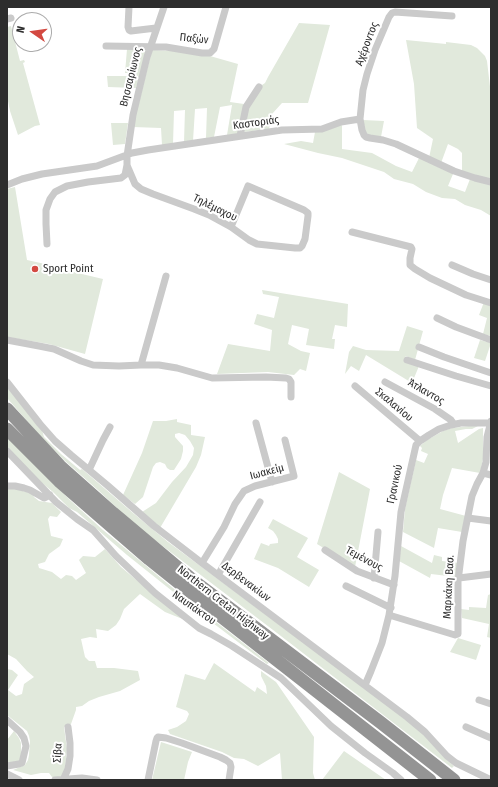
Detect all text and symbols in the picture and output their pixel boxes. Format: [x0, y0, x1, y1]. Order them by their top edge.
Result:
north arrow [12, 12, 52, 52]
street label: Αχέροντος [353, 20, 381, 68]
text: N [14, 25, 28, 34]
street label: Παξών [179, 31, 209, 47]
street label: Βησσαρίωνος [117, 46, 145, 108]
street label: Καστοριάς [232, 113, 280, 133]
street label: Τηλέμαχου [191, 192, 239, 224]
place label: Sport Point [43, 262, 93, 276]
marker: Sport Point [30, 264, 40, 274]
street label: Άτλαντος [405, 376, 447, 408]
street label: Σκαλανίου [372, 385, 416, 425]
street label: Ιωακείμ [248, 461, 286, 483]
street label: Γρανικού [384, 463, 406, 505]
street label: Τεμένους [343, 544, 385, 574]
street label: Μαρκάκη Βασ. [441, 555, 457, 619]
street label: Δερβενακίων [219, 559, 273, 605]
street label: Northern Cretan Highway [175, 563, 271, 643]
street label: Ναυπάκτου [169, 588, 219, 628]
street label: Σίβα [51, 743, 65, 763]

